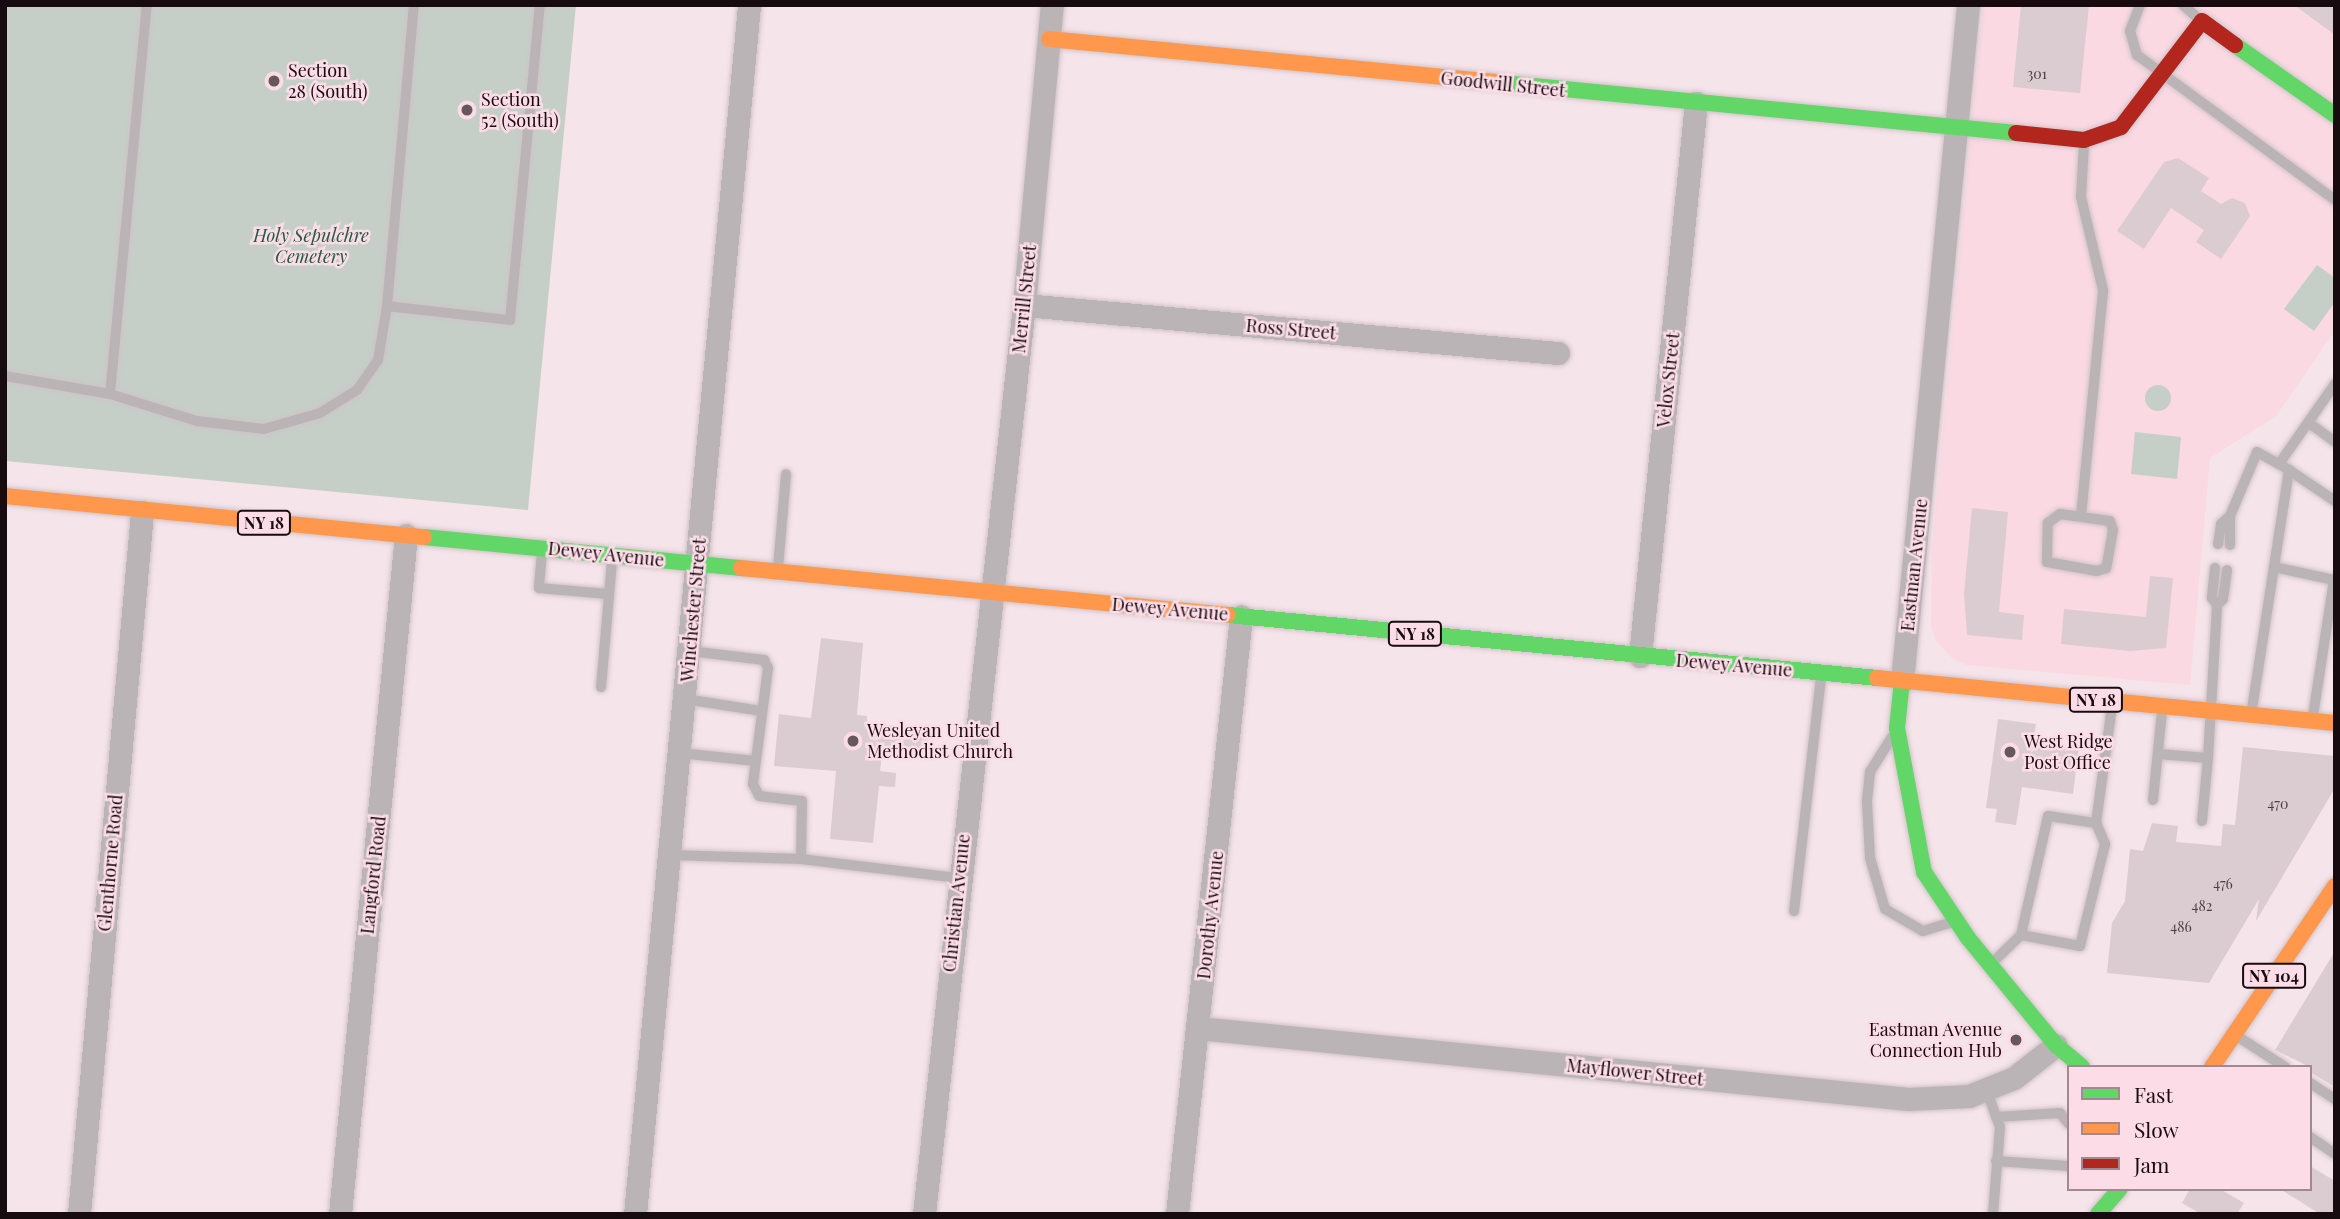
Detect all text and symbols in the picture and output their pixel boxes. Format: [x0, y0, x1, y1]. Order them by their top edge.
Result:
place label: Section 28 (South) [288, 60, 368, 102]
house number: 301 [2027, 66, 2047, 82]
street label: Goodwill Street [1440, 67, 1566, 101]
marker: Section 28 (South) [266, 73, 282, 89]
place label: Section 52 (South) [481, 89, 559, 132]
marker: Section 52 (South) [459, 102, 475, 118]
park label: Holy Sepulchre Cemetery [253, 225, 369, 268]
street label: Merrill Street [1008, 244, 1040, 354]
street label: Ross Street [1245, 314, 1337, 344]
street label: Velox Street [1652, 331, 1684, 429]
street label: Eastman Avenue [1896, 497, 1932, 633]
road number: NY 18 [236, 510, 292, 536]
street label: Dewey Avenue [546, 537, 666, 571]
street label: Winchester Street [676, 537, 710, 683]
street label: Dewey Avenue [1110, 593, 1230, 625]
road number: NY 18 [1387, 622, 1443, 646]
street label: Dewey Avenue [1674, 649, 1794, 681]
road number: NY 18 [2068, 688, 2124, 712]
place label: Wesleyan United Methodist Church [867, 720, 1013, 762]
place label: West Ridge Post Office [2024, 731, 2113, 774]
marker: Wesleyan United Methodist Church [845, 733, 861, 749]
marker: West Ridge Post Office [2002, 744, 2018, 760]
street label: Glenthorne Road [93, 794, 127, 932]
house number: 470 [2268, 796, 2288, 812]
street label: Langford Road [356, 815, 390, 935]
street label: Christian Avenue [938, 832, 974, 974]
street label: Dorothy Avenue [1192, 849, 1228, 981]
house number: 476 [2213, 876, 2233, 892]
house number: 482 [2192, 898, 2212, 914]
house number: 486 [2170, 919, 2192, 935]
road number: NY 104 [2241, 964, 2307, 988]
place label: Eastman Avenue Connection Hub [1868, 1019, 2002, 1062]
marker: Eastman Avenue Connection Hub [2008, 1032, 2024, 1048]
street label: Mayflower Street [1565, 1054, 1705, 1090]
legend [2067, 1065, 2312, 1191]
text: Fast [2134, 1080, 2173, 1108]
text: Slow [2134, 1115, 2179, 1143]
text: Jam [2134, 1150, 2170, 1178]

